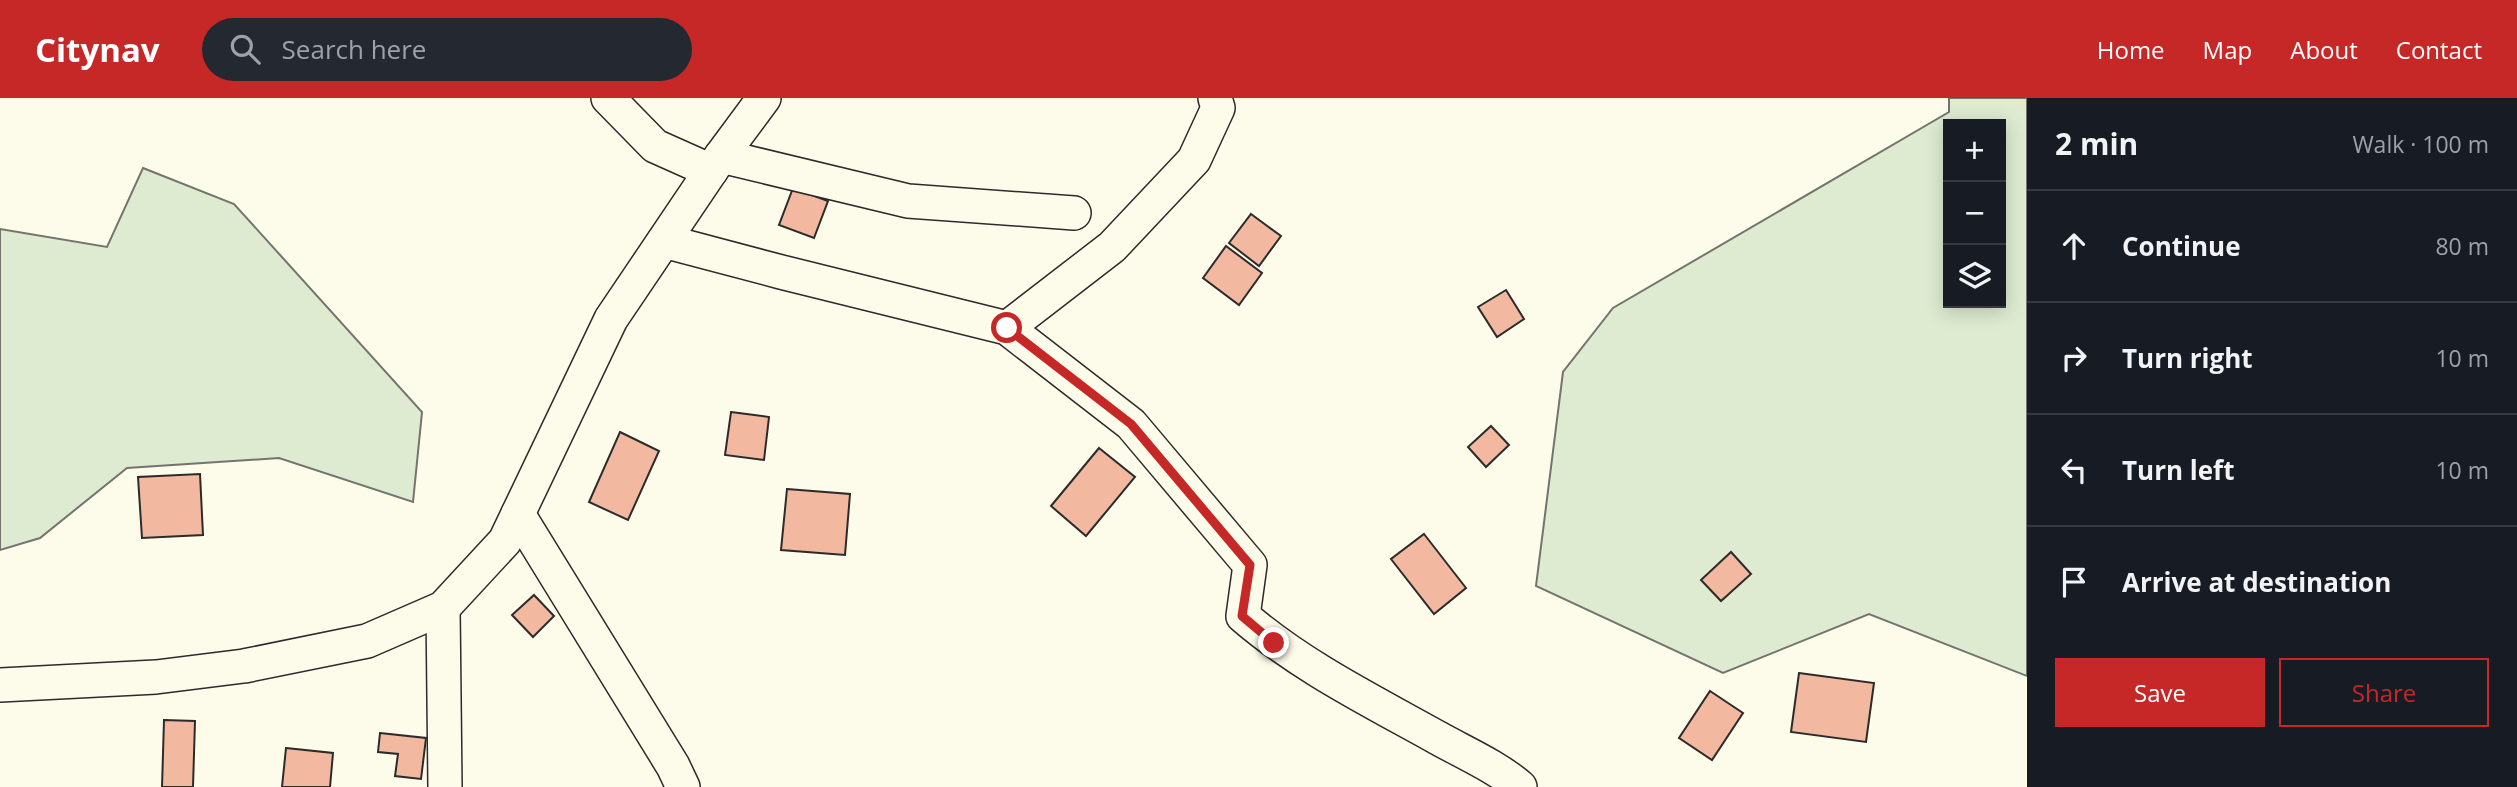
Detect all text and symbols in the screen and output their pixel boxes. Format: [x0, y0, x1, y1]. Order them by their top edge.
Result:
search box [202, 18, 692, 81]
text: Citynav [35, 27, 160, 72]
icon: search [226, 30, 264, 68]
text: Search here [282, 31, 426, 67]
text: Home [2097, 33, 2165, 66]
text: Map [2203, 33, 2252, 66]
text: About [2290, 33, 2358, 66]
text: Contact [2396, 33, 2482, 66]
map controls [1943, 119, 2006, 308]
button: + [1943, 119, 2006, 182]
text: 2 min [2055, 123, 2138, 164]
text: Walk · 100 m [2352, 128, 2489, 160]
button: − [1943, 182, 2006, 245]
icon: ahead [2055, 227, 2093, 265]
text: Continue [2122, 228, 2241, 264]
text: 80 m [2435, 230, 2489, 262]
button: layers [1943, 245, 2006, 308]
route start [991, 312, 1022, 343]
icon: right [2055, 339, 2093, 377]
text: Turn right [2122, 340, 2253, 376]
text: 10 m [2435, 342, 2489, 374]
icon: left [2055, 451, 2093, 489]
text: Turn left [2122, 452, 2234, 488]
text: 10 m [2435, 454, 2489, 486]
icon: arrive [2055, 563, 2093, 601]
text: Arrive at destination [2122, 564, 2391, 600]
route end [1258, 627, 1289, 658]
button: Save [2055, 658, 2265, 727]
button: Share [2279, 658, 2489, 727]

